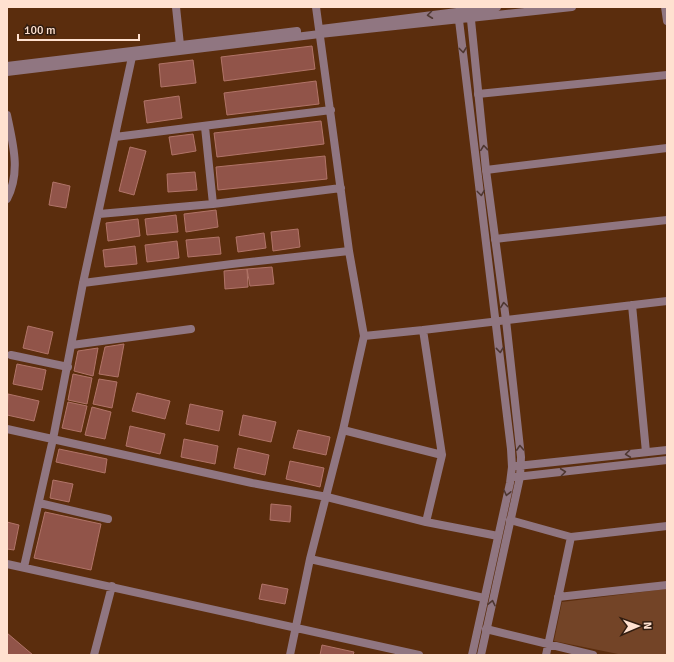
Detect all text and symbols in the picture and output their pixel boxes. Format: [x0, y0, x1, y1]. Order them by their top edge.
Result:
one-way arrow [427, 10, 433, 19]
scale bar [18, 16, 139, 42]
text: 100 m [24, 23, 56, 38]
one-way arrow [458, 47, 467, 53]
one-way arrow [480, 145, 489, 151]
one-way arrow [476, 190, 485, 196]
one-way arrow [500, 302, 509, 308]
one-way arrow [495, 347, 504, 353]
one-way arrow [516, 445, 525, 451]
one-way arrow [625, 449, 631, 458]
one-way arrow [560, 468, 566, 477]
one-way arrow [504, 490, 512, 496]
one-way arrow [488, 600, 496, 606]
north arrow [618, 606, 658, 646]
text: N [641, 622, 654, 630]

